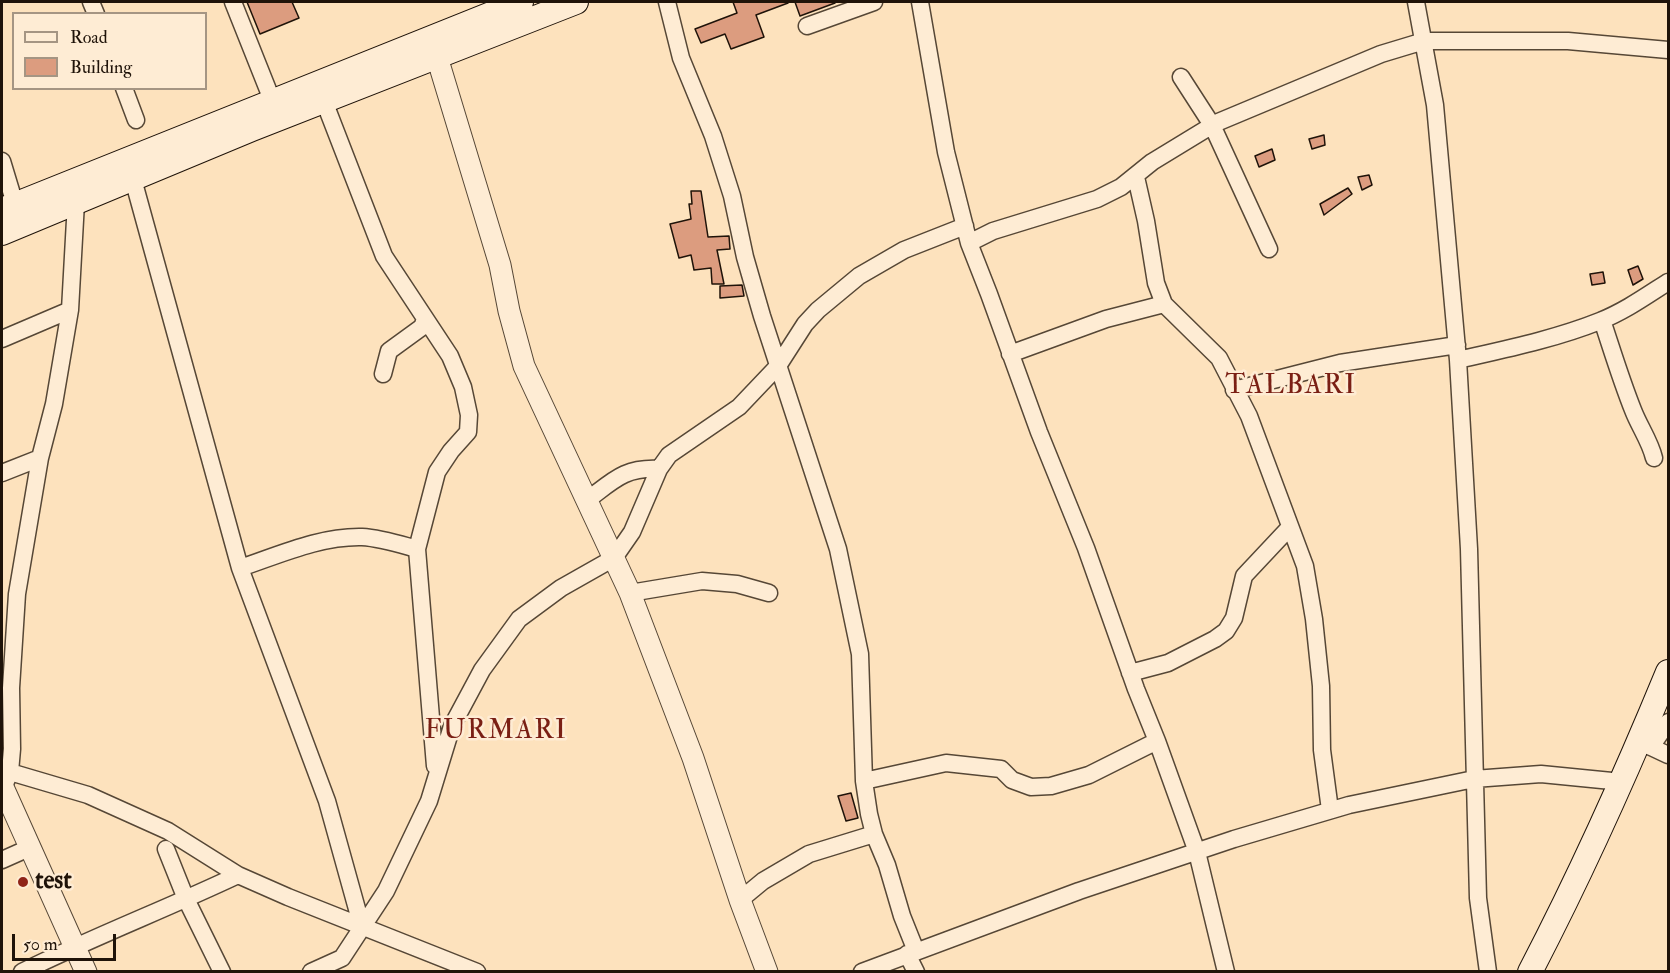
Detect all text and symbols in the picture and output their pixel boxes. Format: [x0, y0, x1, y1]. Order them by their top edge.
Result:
legend [12, 12, 207, 90]
text: Road [70, 26, 108, 49]
text: Building [70, 56, 132, 79]
district label: TALBARI [1225, 371, 1357, 403]
district label: FURMARI [425, 716, 567, 748]
place label: test [35, 866, 72, 898]
marker: test [16, 875, 30, 889]
scale bar [15, 922, 118, 960]
text: 50 m [23, 933, 58, 956]

